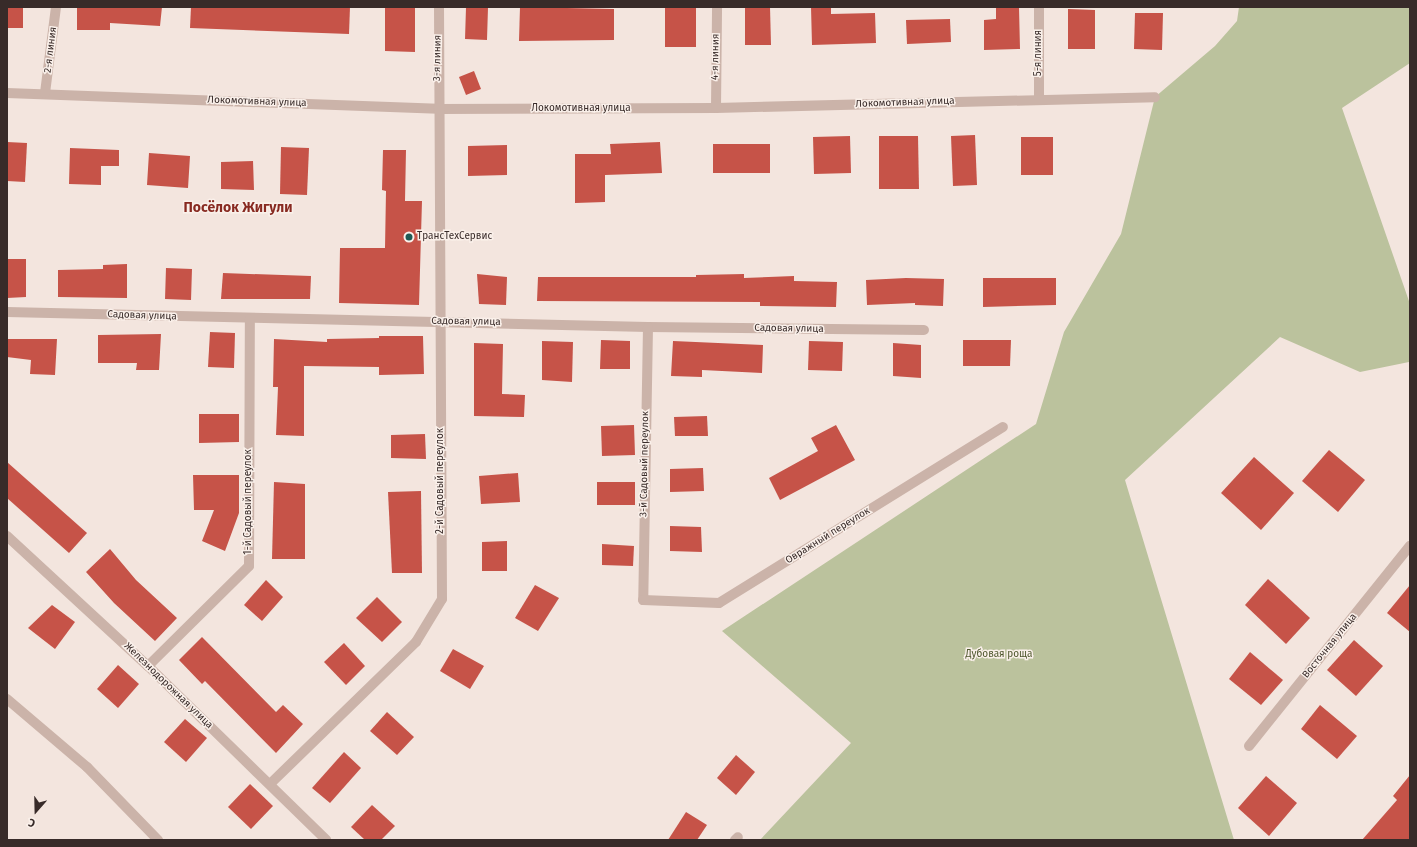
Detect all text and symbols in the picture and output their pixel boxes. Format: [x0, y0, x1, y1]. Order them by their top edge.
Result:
street label: 2-я линия [42, 26, 60, 74]
street label: 5-я линия [1033, 30, 1045, 76]
street label: 4-я линия [710, 34, 722, 80]
street label: 3-я линия [432, 35, 444, 81]
street label: Локомотивная улица [207, 94, 307, 110]
street label: Локомотивная улица [855, 95, 955, 111]
street label: Локомотивная улица [531, 103, 631, 115]
district label: Посёлок Жигули [184, 200, 292, 216]
place label: ТрансТехСервис [417, 231, 492, 243]
marker: ТрансТехСервис [404, 232, 414, 242]
street label: Садовая улица [107, 309, 177, 323]
street label: Садовая улица [431, 315, 501, 329]
street label: Садовая улица [754, 322, 824, 336]
street label: 3-й Садовый переулок [638, 411, 652, 517]
street label: 2-й Садовый переулок [435, 428, 447, 534]
street label: 1-й Садовый переулок [243, 449, 255, 555]
street label: Овражный переулок [784, 505, 872, 567]
street label: Восточная улица [1300, 611, 1360, 681]
street label: Железнодорожная улица [121, 640, 215, 732]
park label: Дубовая роща [966, 649, 1032, 661]
north arrow [16, 791, 56, 831]
text: С [27, 816, 37, 830]

